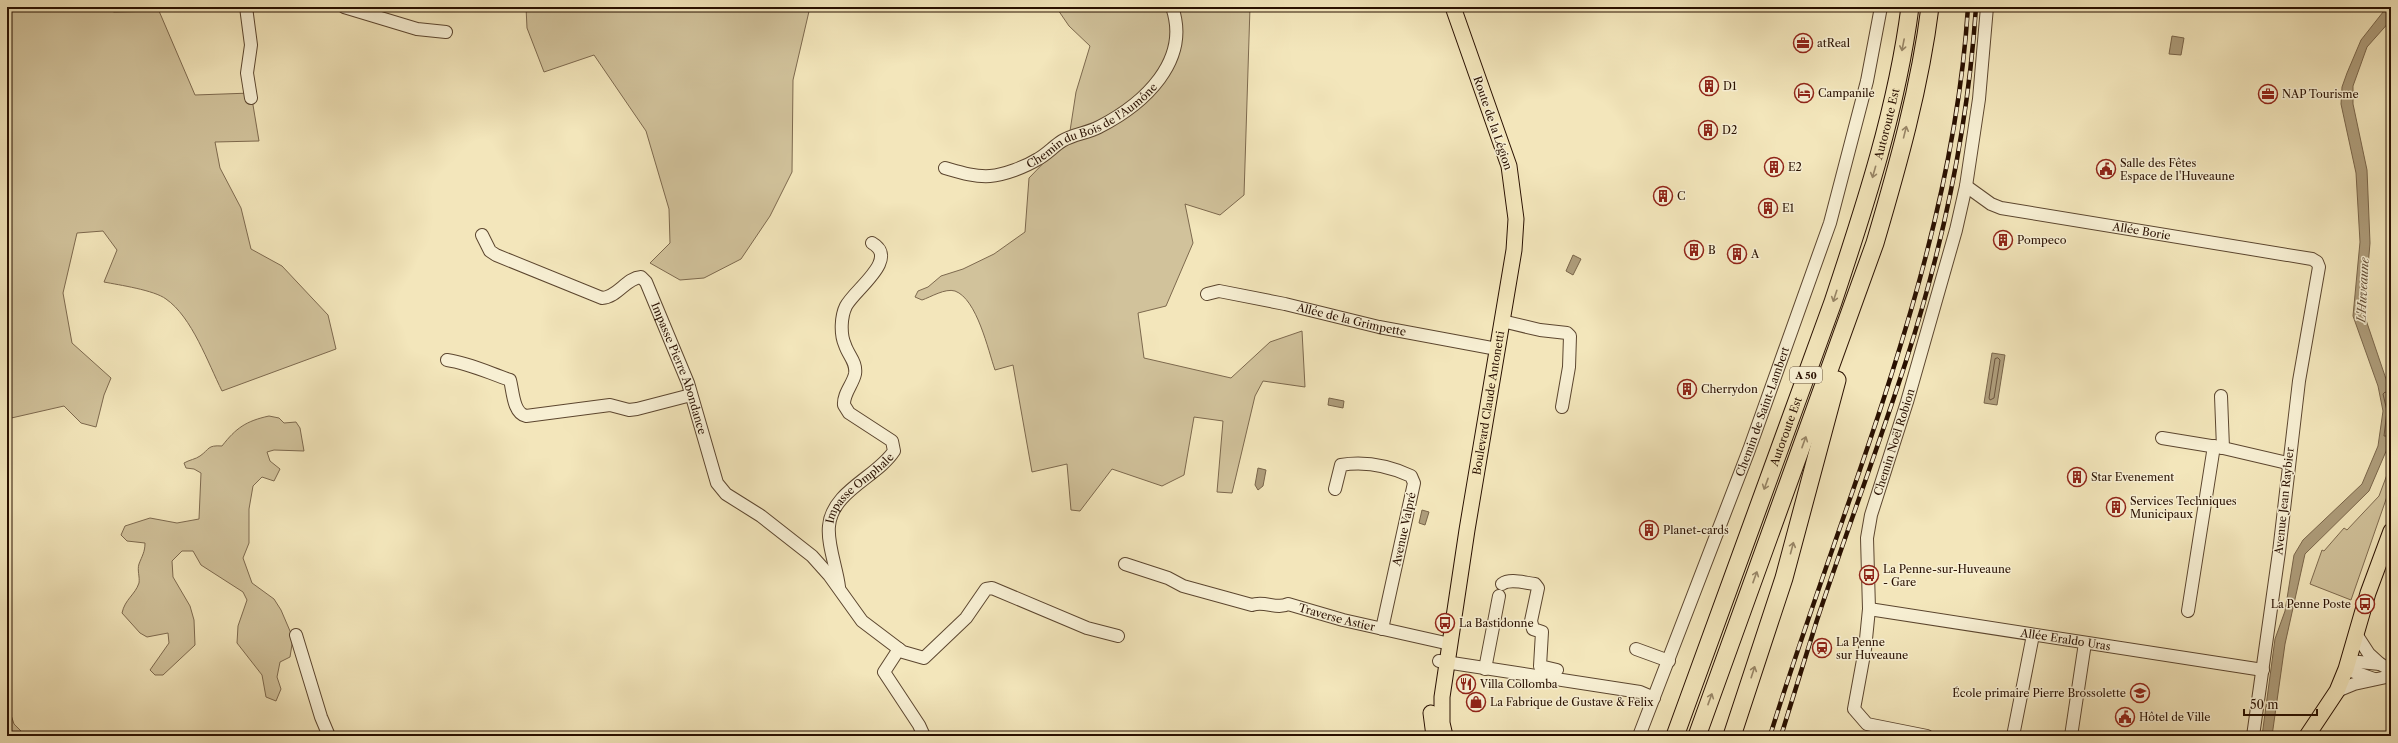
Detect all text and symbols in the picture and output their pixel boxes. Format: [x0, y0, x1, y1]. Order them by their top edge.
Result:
office icon: atReal [1792, 32, 1814, 54]
place label: atReal [1817, 36, 1851, 50]
one-way arrow [1899, 39, 1907, 52]
street label: Route de la Légion [1470, 74, 1516, 172]
building icon: D1 [1698, 75, 1720, 97]
place label: D1 [1723, 79, 1737, 93]
street label: Chemin du Bois de l'Aumône [1024, 80, 1160, 171]
hotel icon: Campanile [1793, 82, 1815, 104]
office icon: NAP Tourisme [2257, 83, 2279, 105]
place label: Campanile [1818, 86, 1875, 100]
street label: Autoroute Est [1871, 87, 1902, 162]
place label: NAP Tourisme [2282, 87, 2359, 101]
building icon: D2 [1697, 119, 1719, 141]
place label: D2 [1722, 123, 1737, 137]
one-way arrow [1902, 126, 1910, 139]
building icon: E2 [1763, 156, 1785, 178]
place label: Salle des Fêtes Espace de l'Huveaune [2120, 156, 2235, 183]
public building icon: Salle des Fêtes Espace de l'Huveaune [2095, 158, 2117, 180]
place label: E2 [1788, 160, 1802, 174]
one-way arrow [1870, 165, 1878, 178]
building icon: C [1652, 185, 1674, 207]
place label: C [1677, 189, 1685, 203]
building icon: E1 [1757, 197, 1779, 219]
place label: E1 [1782, 201, 1795, 215]
street label: Allée Borie [2111, 219, 2172, 243]
building icon: Pompeco [1992, 229, 2014, 251]
place label: Pompeco [2017, 233, 2067, 247]
building icon: B [1683, 239, 1705, 261]
place label: B [1708, 243, 1716, 257]
building icon: A [1726, 243, 1748, 265]
place label: A [1750, 247, 1760, 261]
water label: L'Huveaune [2353, 256, 2372, 324]
one-way arrow [1831, 289, 1838, 302]
street label: Impasse Pierre Abondance [648, 300, 710, 436]
street label: Allée de la Grimpette [1294, 300, 1407, 339]
street label: Boulevard Claude Antonetti [1469, 329, 1507, 476]
street label: Chemin de Saint-Lambert [1732, 345, 1792, 479]
road number: A 50 [1790, 367, 1822, 383]
building icon: Cherrydon [1676, 378, 1698, 400]
place label: Cherrydon [1701, 382, 1758, 396]
street label: Chemin Noël Robion [1871, 387, 1917, 497]
street label: Autoroute Est [1766, 395, 1805, 469]
one-way arrow [1800, 436, 1808, 448]
street label: Avenue Jean Raybier [2271, 446, 2297, 556]
street label: Impasse Omphale [822, 450, 897, 524]
building icon: Star Evenement [2066, 466, 2088, 488]
place label: Star Evenement [2091, 470, 2174, 484]
one-way arrow [1762, 477, 1770, 489]
street label: Avenue Valpré [1389, 491, 1419, 568]
place label: Services Techniques Municipaux [2130, 494, 2237, 521]
building icon: Services Techniques Municipaux [2105, 496, 2127, 518]
building icon: Planet-cards [1638, 519, 1660, 541]
place label: Planet-cards [1663, 523, 1729, 537]
one-way arrow [1788, 542, 1796, 555]
place label: La Penne-sur-Huveaune - Gare [1883, 562, 2011, 589]
bus stop icon: La Penne-sur-Huveaune - Gare [1858, 564, 1880, 586]
one-way arrow [1751, 572, 1759, 584]
bus stop icon: La Penne Poste [2354, 593, 2376, 615]
place label: La Penne Poste [2271, 597, 2351, 611]
street label: Traverse Astier [1297, 600, 1377, 634]
bus stop icon: La Bastidonne [1434, 612, 1456, 634]
place label: La Bastidonne [1459, 616, 1534, 630]
street label: Allée Eraldo Uras [2019, 625, 2112, 653]
place label: La Penne sur Huveaune [1836, 635, 1908, 662]
station icon: La Penne sur Huveaune [1811, 637, 1833, 659]
one-way arrow [1750, 666, 1757, 679]
restaurant icon: Villa Collomba [1455, 673, 1477, 695]
place label: Villa Collomba [1479, 677, 1558, 691]
school or university icon: École primaire Pierre Brossolette [2129, 682, 2151, 704]
place label: École primaire Pierre Brossolette [1952, 686, 2126, 700]
shop icon: La Fabrique de Gustave & Felix [1465, 691, 1487, 713]
scale bar [2244, 691, 2317, 717]
one-way arrow [1707, 694, 1715, 706]
place label: La Fabrique de Gustave & Felix [1490, 695, 1654, 709]
text: 50 m [2250, 697, 2279, 712]
public building icon: Hôtel de Ville [2114, 706, 2136, 728]
place label: Hôtel de Ville [2139, 710, 2211, 724]

